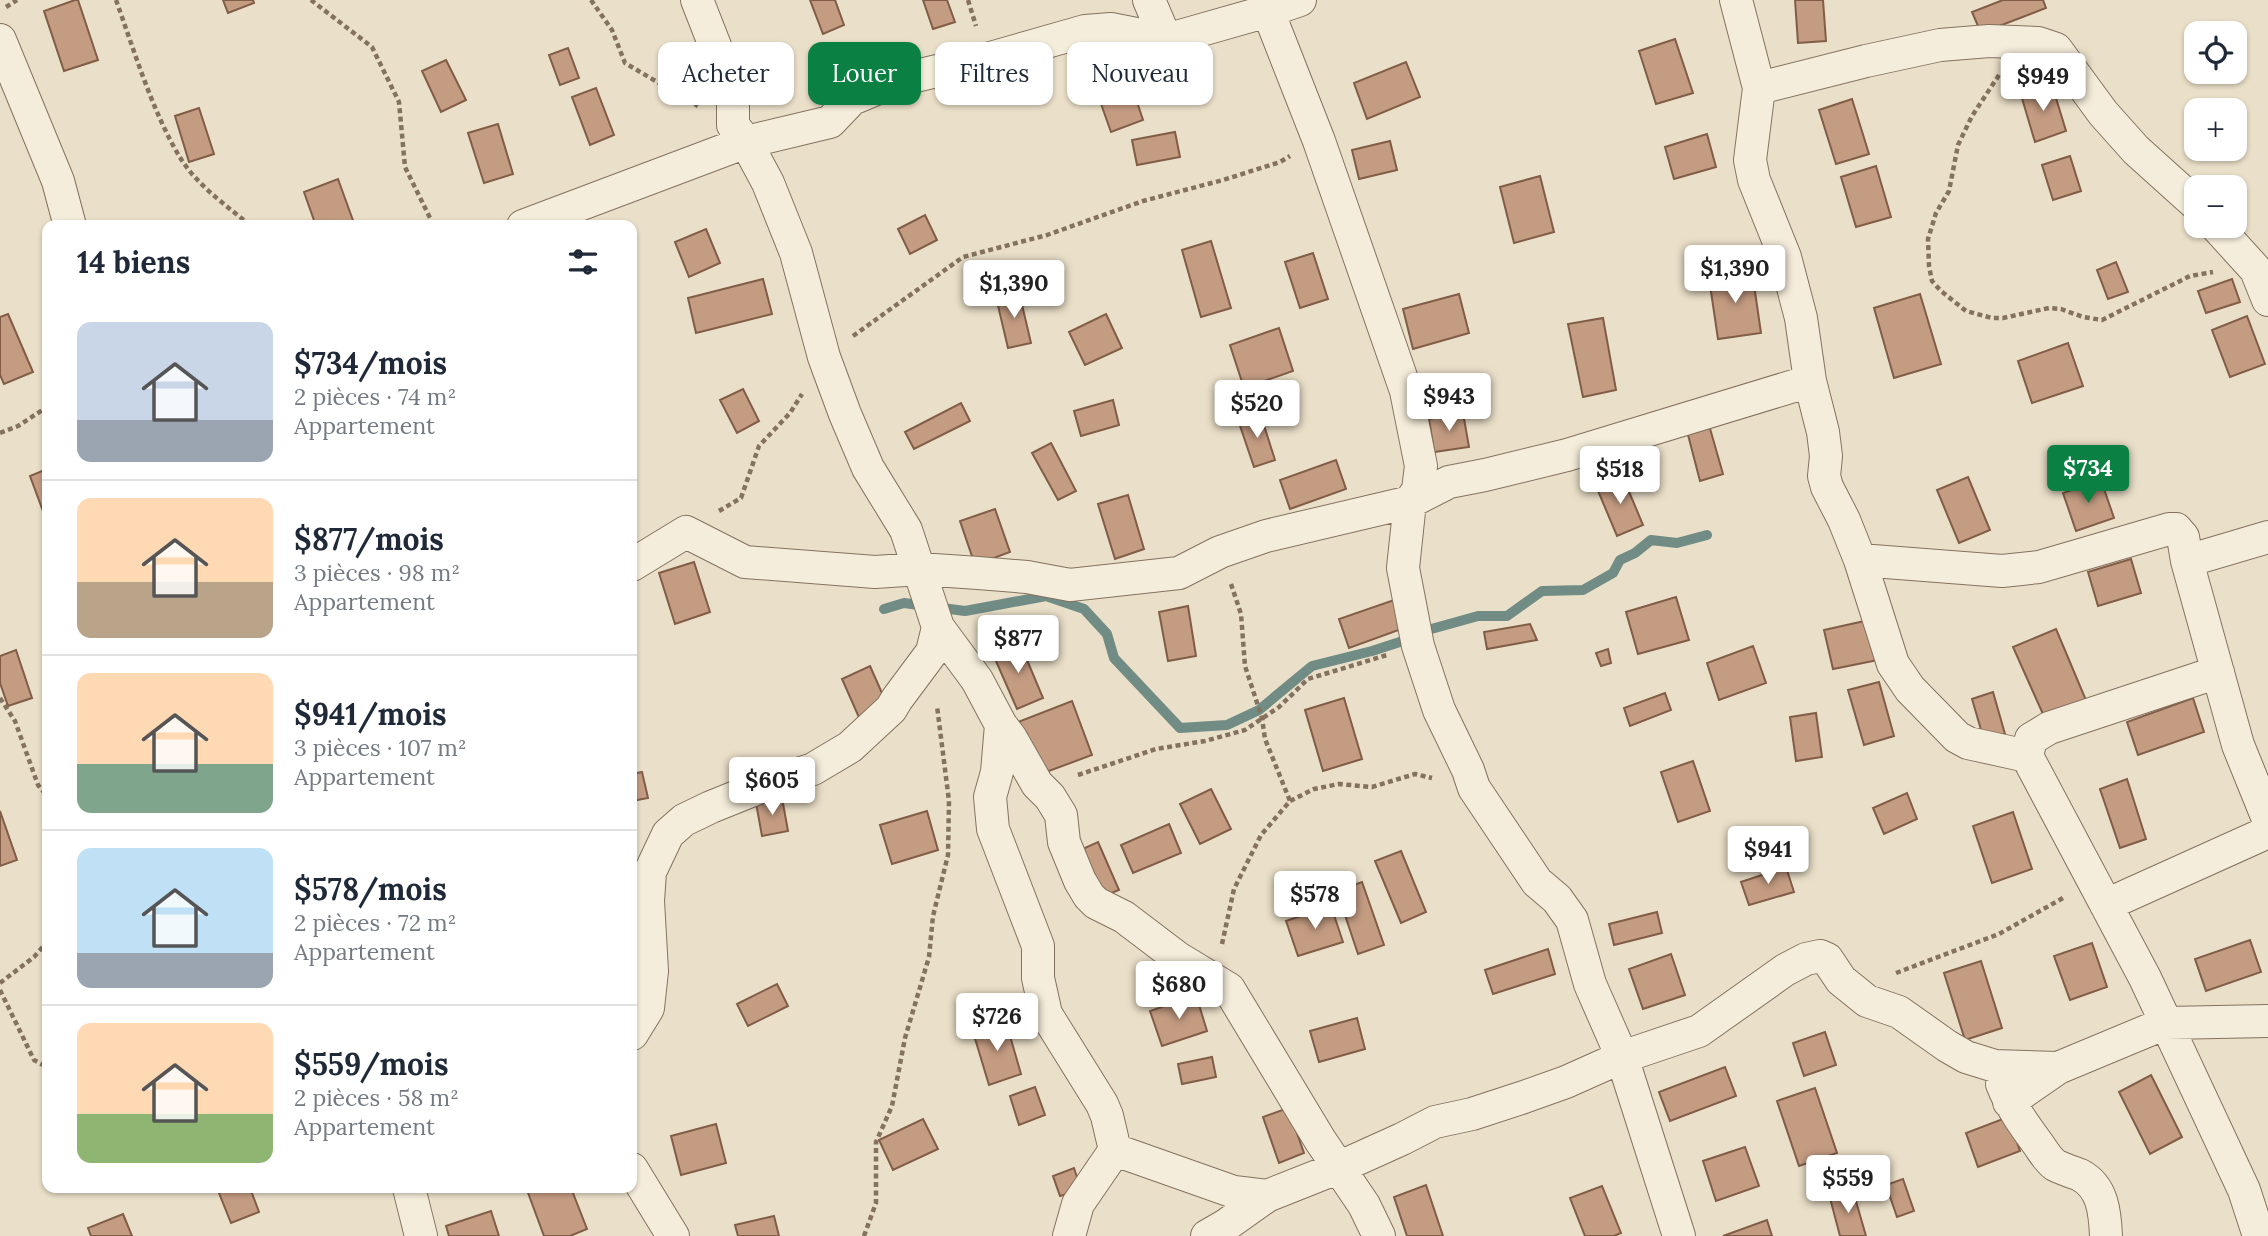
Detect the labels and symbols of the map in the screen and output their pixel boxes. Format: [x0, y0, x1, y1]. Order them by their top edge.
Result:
pin: $949 [2002, 54, 2084, 113]
pin: $1,390 [1678, 246, 1792, 305]
pin: $1,390 [957, 260, 1071, 320]
pin: $943 [1408, 374, 1490, 433]
pin: $520 [1216, 380, 1298, 440]
pin: $734 [2047, 446, 2129, 505]
pin: $518 [1579, 447, 1661, 506]
pin: $877 [977, 616, 1059, 675]
pin: $605 [731, 758, 813, 817]
pin: $941 [1727, 826, 1809, 886]
pin: $578 [1274, 872, 1356, 931]
pin: $680 [1138, 962, 1220, 1021]
pin: $726 [956, 993, 1038, 1053]
pin: $559 [1807, 1156, 1889, 1215]

